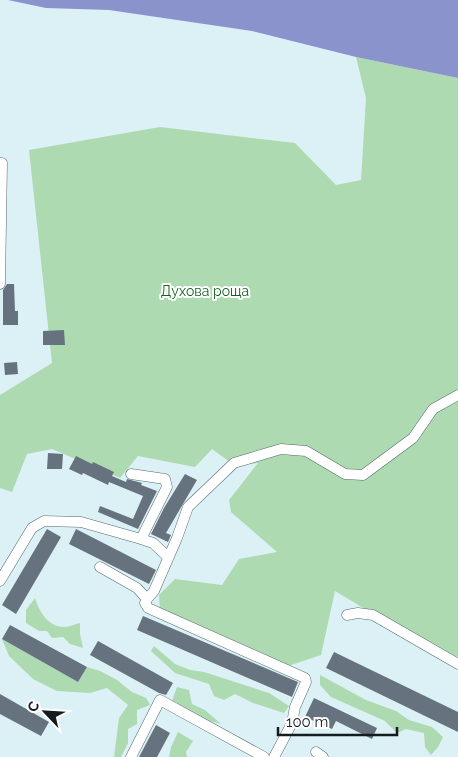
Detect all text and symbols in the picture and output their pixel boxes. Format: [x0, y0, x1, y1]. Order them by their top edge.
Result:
park label: Духова роща [161, 283, 249, 299]
north arrow [20, 687, 70, 737]
text: С [24, 698, 43, 714]
scale bar [278, 704, 397, 736]
text: 100 m [286, 713, 328, 731]

